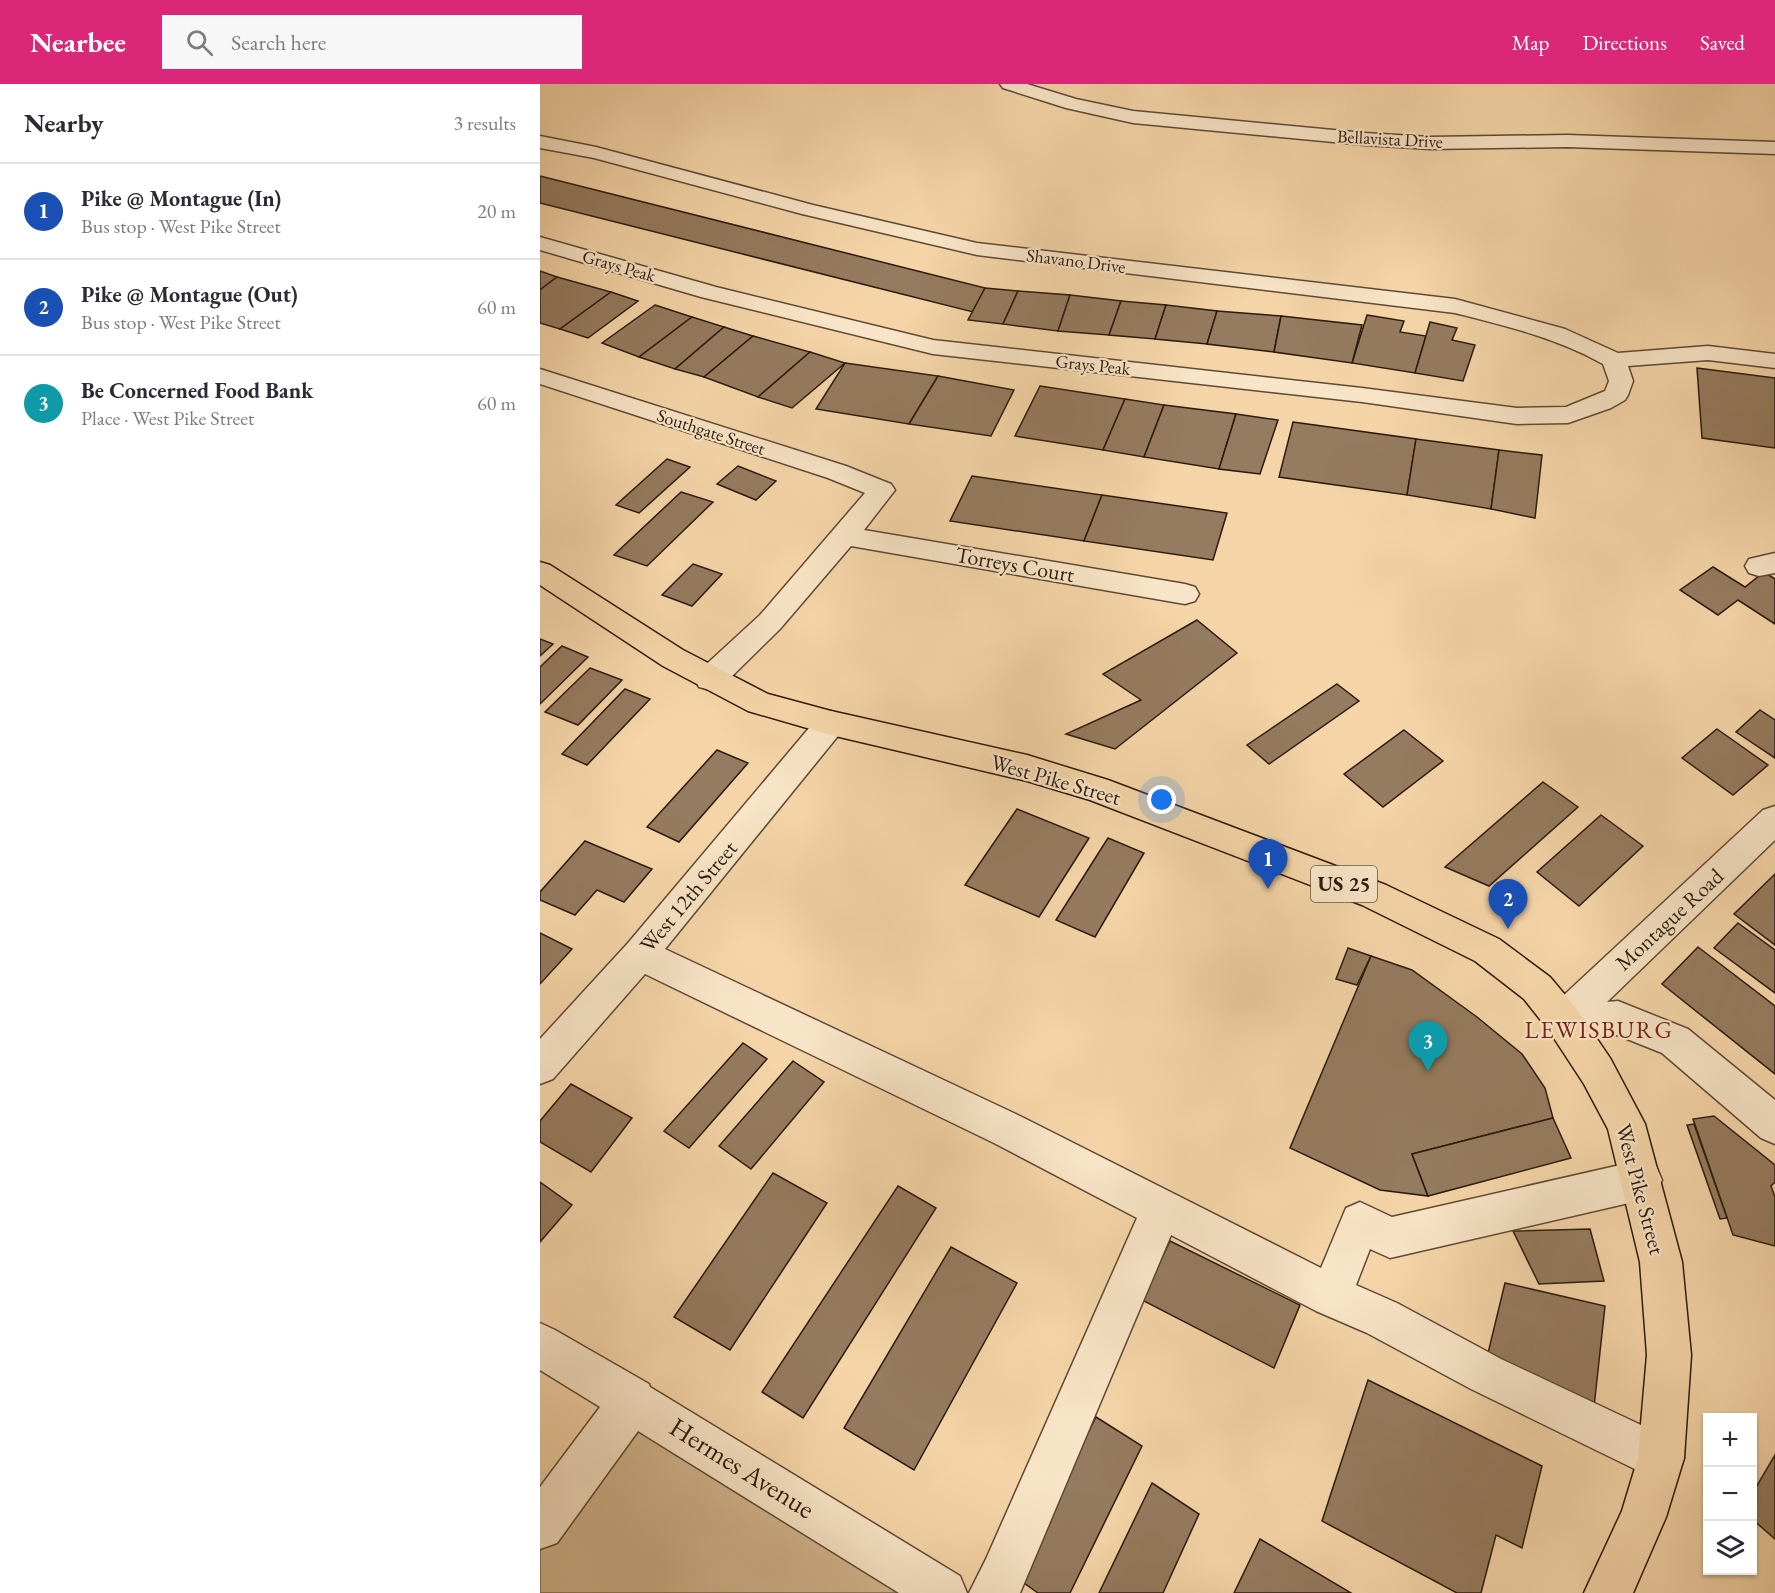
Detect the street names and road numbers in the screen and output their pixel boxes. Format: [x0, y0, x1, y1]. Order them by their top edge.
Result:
street label: Bellavista Drive [1336, 124, 1444, 153]
street label: Shavano Drive [1025, 243, 1127, 278]
street label: Grays Peak [580, 244, 659, 287]
street label: Grays Peak [1054, 349, 1132, 380]
street label: Southgate Street [654, 403, 769, 460]
street label: Torreys Court [953, 540, 1077, 589]
street label: West Pike Street [987, 747, 1124, 812]
street label: West 12th Street [633, 834, 744, 958]
street label: Montague Road [1609, 861, 1730, 977]
road number: US 25 [1311, 866, 1377, 902]
street label: West Pike Street [1609, 1121, 1672, 1258]
street label: Hermes Avenue [663, 1409, 821, 1526]

